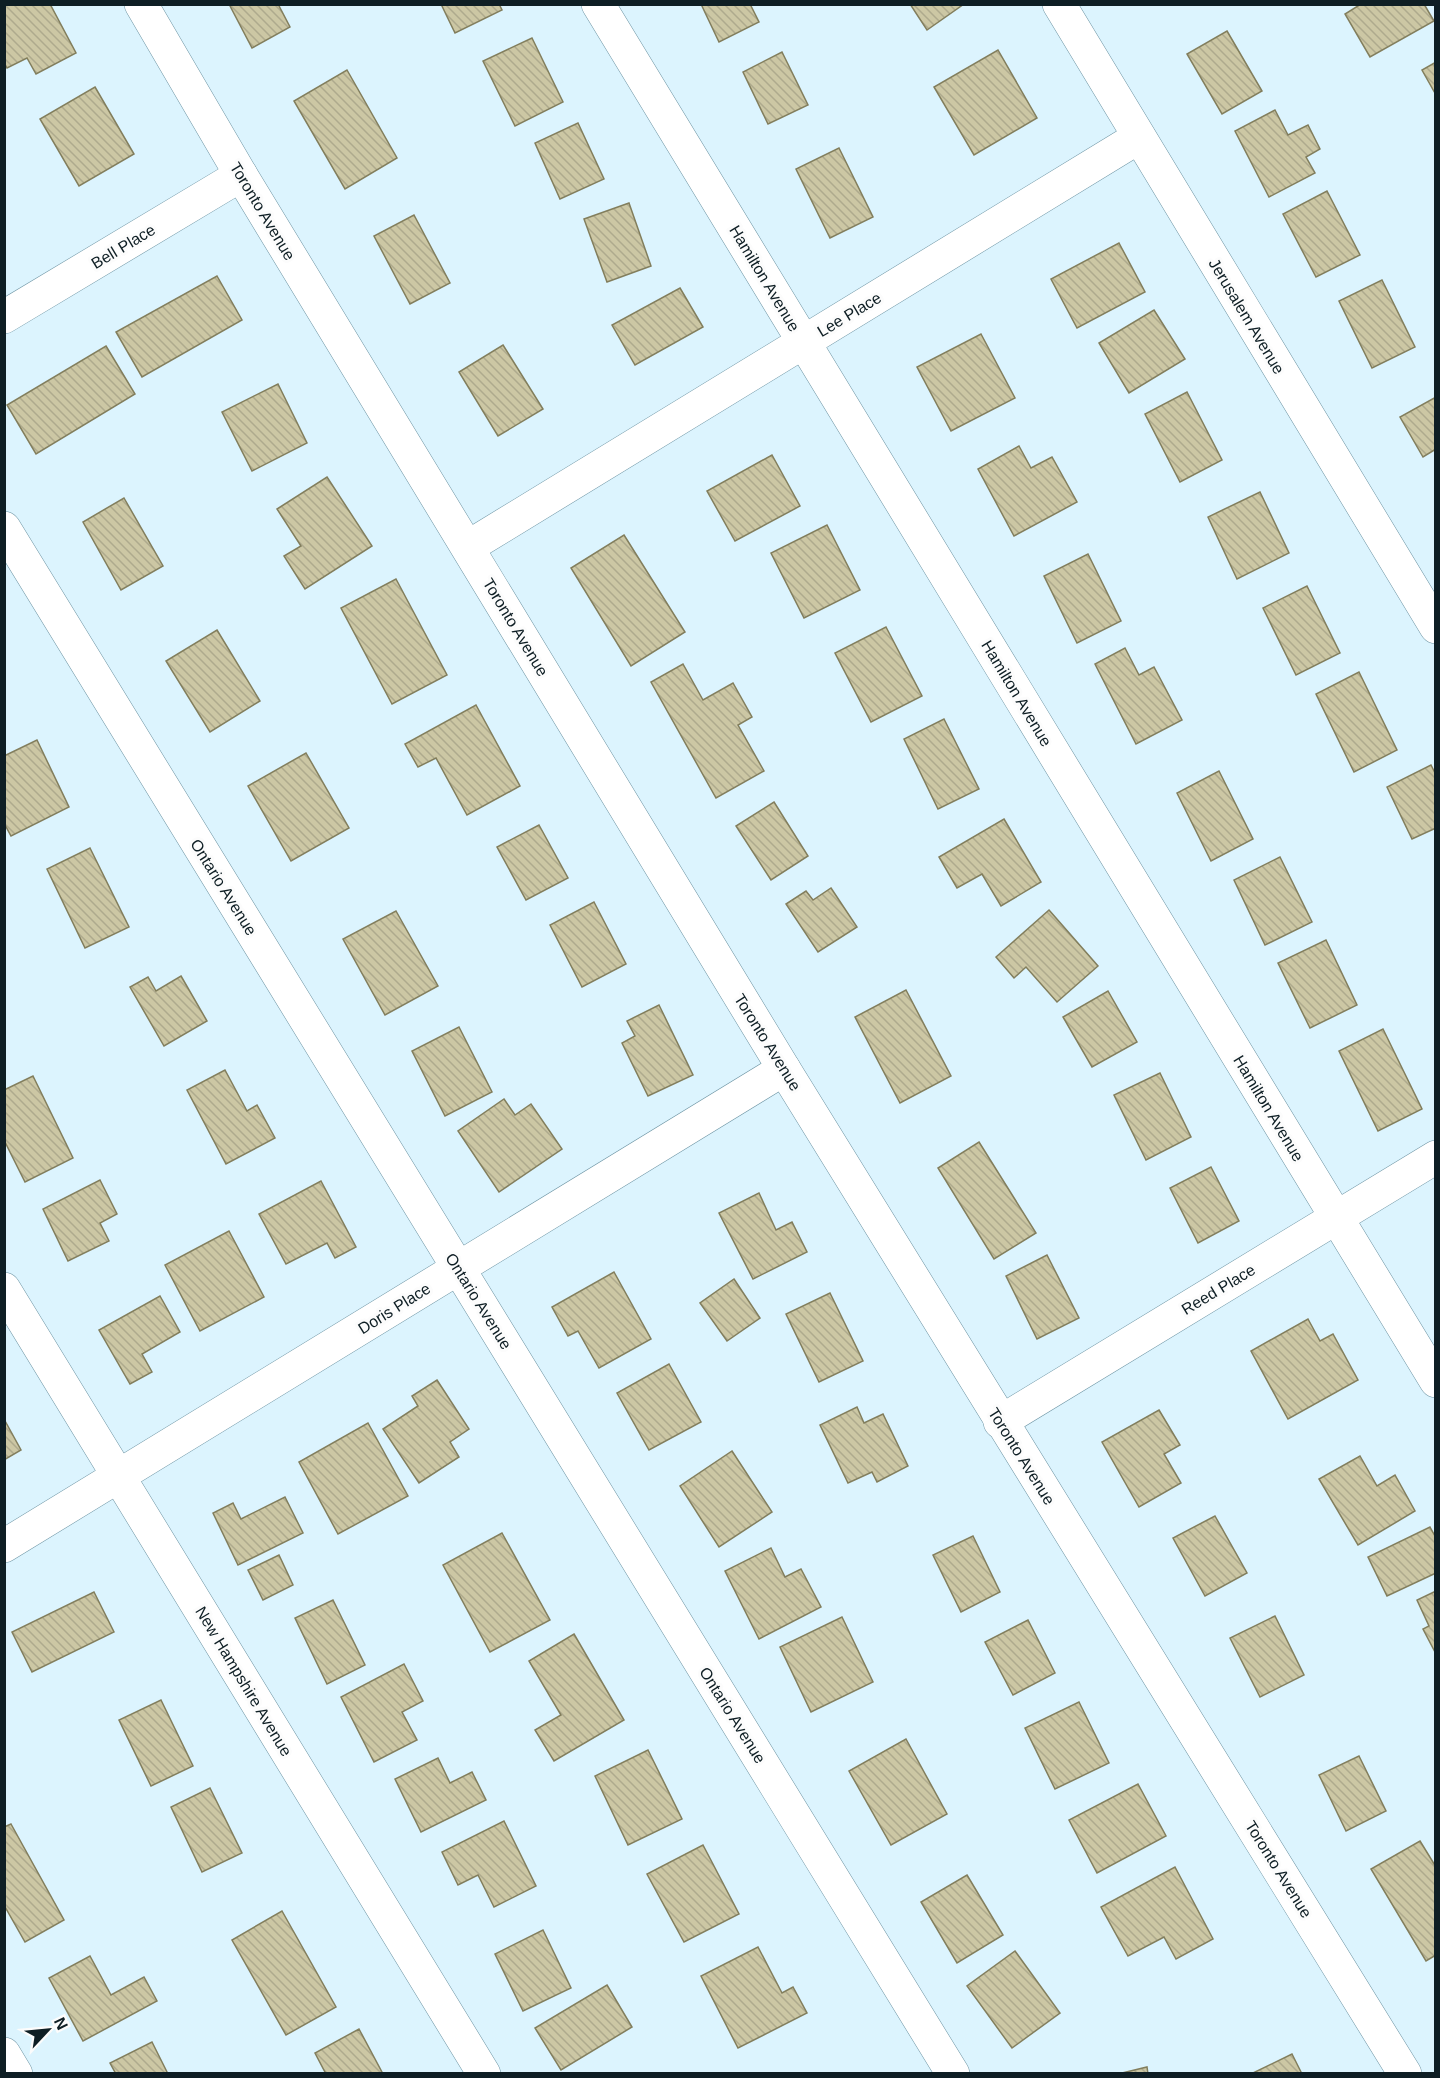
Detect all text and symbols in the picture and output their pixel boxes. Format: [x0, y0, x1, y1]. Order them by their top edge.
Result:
street label: Toronto Avenue [227, 159, 298, 263]
street label: Bell Place [88, 221, 158, 272]
street label: Hamilton Avenue [726, 222, 803, 334]
street label: Jerusalem Avenue [1205, 256, 1288, 377]
street label: Lee Place [814, 289, 884, 340]
street label: Toronto Avenue [480, 575, 551, 679]
street label: Hamilton Avenue [978, 637, 1055, 749]
street label: Ontario Avenue [187, 836, 260, 938]
street label: Toronto Avenue [731, 991, 804, 1094]
street label: Hamilton Avenue [1230, 1052, 1307, 1164]
street label: Ontario Avenue [442, 1250, 515, 1352]
street label: Reed Place [1178, 1261, 1258, 1318]
street label: Doris Place [355, 1279, 434, 1337]
street label: Toronto Avenue [985, 1405, 1058, 1508]
street label: New Hampshire Avenue [192, 1603, 295, 1759]
street label: Ontario Avenue [696, 1664, 769, 1766]
street label: Toronto Avenue [1242, 1818, 1315, 1921]
north arrow [18, 2000, 78, 2060]
text: N [51, 2015, 71, 2033]

